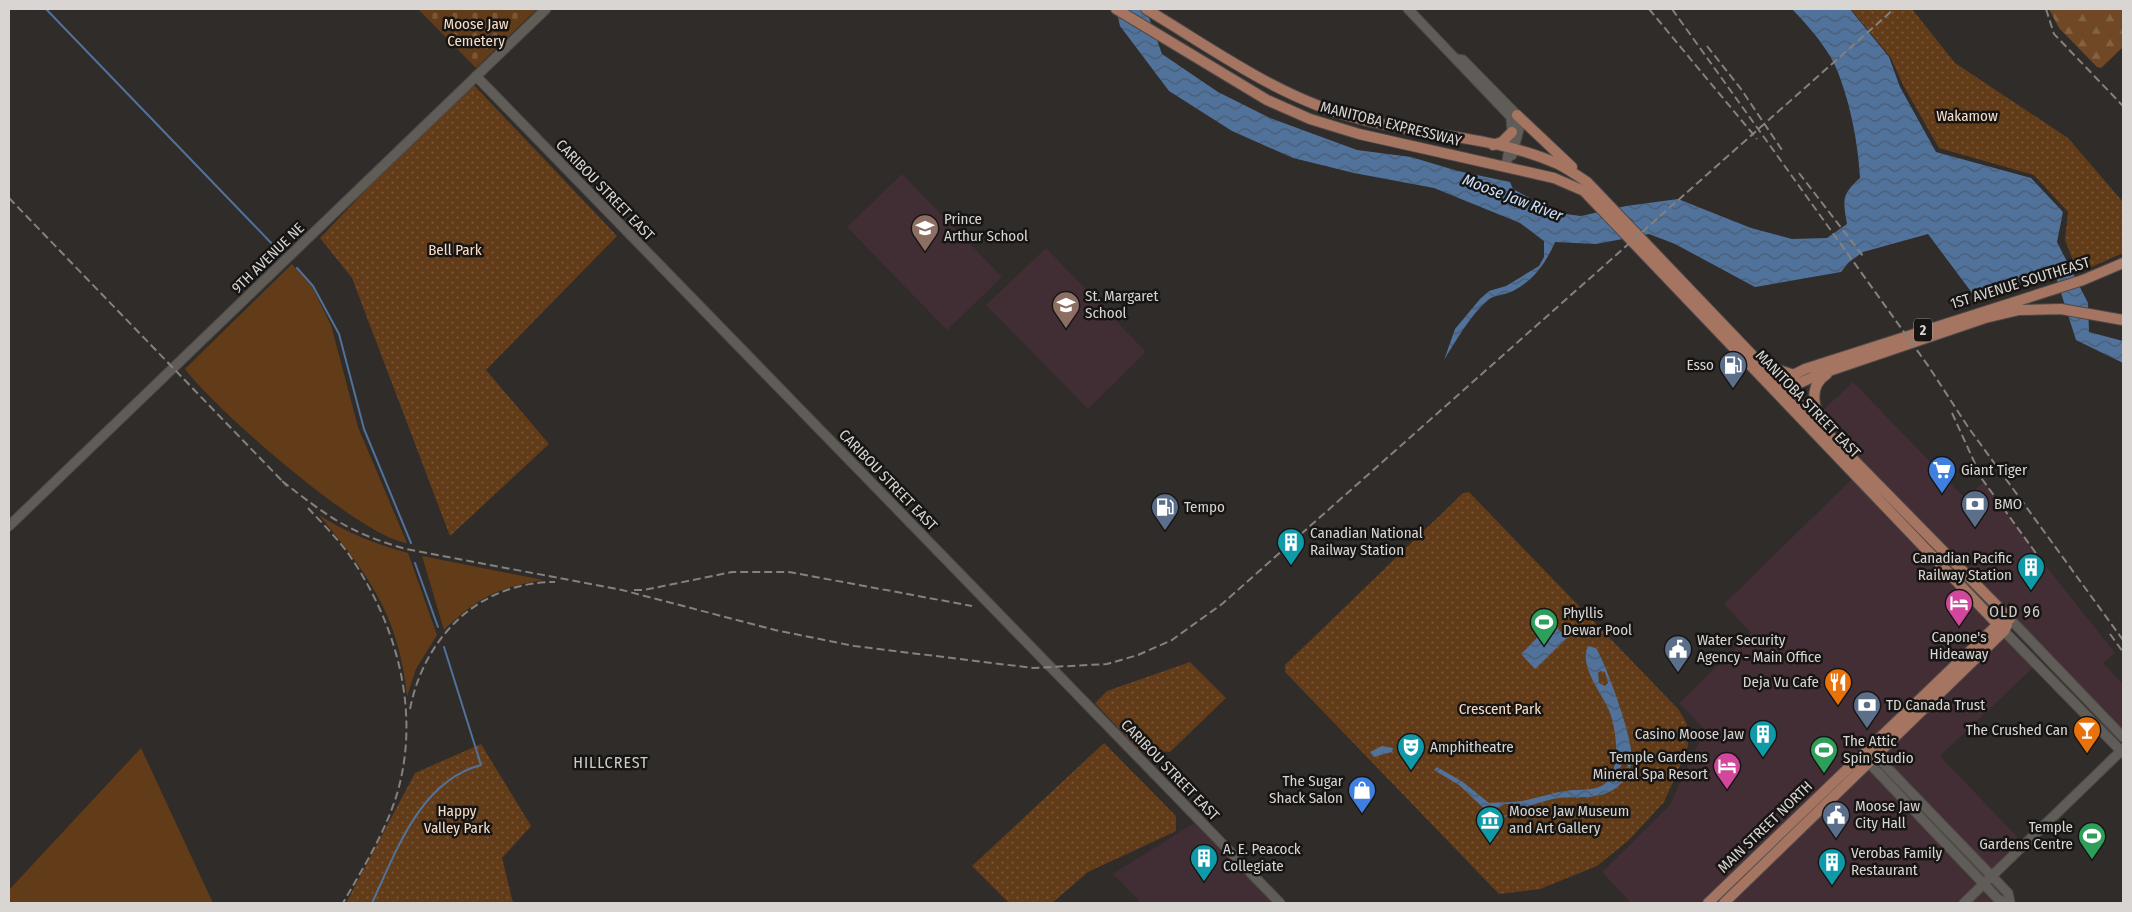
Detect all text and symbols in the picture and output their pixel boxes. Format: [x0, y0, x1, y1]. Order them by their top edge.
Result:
park label: Moose Jaw Cemetery [444, 15, 509, 50]
street label: MANITOBA EXPRESSWAY [1319, 98, 1464, 150]
park label: Wakamow [1936, 107, 1998, 125]
street label: CARIBOU STREET EAST [552, 136, 658, 244]
water label: Moose Jaw River [1460, 170, 1566, 225]
place label: Prince Arthur School [944, 210, 1028, 245]
school or university icon: Prince Arthur School [910, 213, 940, 252]
street label: 9TH AVENUE NE [228, 219, 308, 297]
park label: Bell Park [428, 241, 482, 259]
street label: 1ST AVENUE SOUTHEAST [1948, 253, 2092, 313]
place label: St. Margaret School [1085, 287, 1158, 322]
school or university icon: St. Margaret School [1051, 290, 1081, 329]
road number: 2 [1914, 318, 1932, 342]
street label: MANITOBA STREET EAST [1752, 346, 1864, 462]
fuel station icon: Esso [1718, 350, 1748, 389]
place label: Esso [1686, 356, 1714, 374]
street label: CARIBOU STREET EAST [835, 426, 941, 534]
supermarket icon: Giant Tiger [1927, 455, 1957, 494]
place label: Giant Tiger [1961, 461, 2028, 479]
bank icon: BMO [1960, 489, 1990, 528]
fuel station icon: Tempo [1150, 492, 1180, 531]
place label: BMO [1994, 495, 2022, 513]
place label: Tempo [1184, 498, 1225, 516]
place label: Canadian National Railway Station [1310, 524, 1423, 559]
building icon: Canadian National Railway Station [1276, 527, 1306, 566]
place label: Canadian Pacific Railway Station [1912, 549, 2013, 584]
building icon: Canadian Pacific Railway Station [2016, 552, 2046, 591]
hotel icon: Capone's Hideaway [1944, 588, 1974, 627]
district label: OLD 96 [1989, 602, 2041, 621]
place label: Phyllis Dewar Pool [1563, 604, 1632, 639]
sports icon: Phyllis Dewar Pool [1529, 607, 1559, 646]
place label: Capone's Hideaway [1930, 628, 1989, 663]
place label: Water Security Agency - Main Office [1697, 631, 1821, 666]
public building icon: Water Security Agency - Main Office [1663, 634, 1693, 673]
restaurant icon: Deja Vu Cafe [1823, 667, 1853, 706]
place label: Deja Vu Cafe [1743, 673, 1819, 691]
bank icon: TD Canada Trust [1852, 690, 1882, 729]
place label: TD Canada Trust [1886, 696, 1985, 714]
park label: Crescent Park [1459, 700, 1541, 718]
bar icon: The Crushed Can [2072, 715, 2102, 754]
street label: CARIBOU STREET EAST [1117, 716, 1223, 824]
building icon: Casino Moose Jaw [1748, 719, 1778, 758]
place label: The Crushed Can [1966, 721, 2068, 739]
place label: Casino Moose Jaw [1635, 725, 1744, 743]
theatre icon: Amphitheatre [1396, 732, 1426, 771]
place label: The Attic Spin Studio [1843, 732, 1914, 767]
sports icon: The Attic Spin Studio [1809, 735, 1839, 774]
place label: Amphitheatre [1430, 738, 1514, 756]
place label: Temple Gardens Mineral Spa Resort [1593, 748, 1708, 783]
hotel icon: Temple Gardens Mineral Spa Resort [1712, 751, 1742, 790]
district label: HILLCREST [573, 753, 649, 772]
place label: The Sugar Shack Salon [1269, 772, 1344, 807]
shop icon: The Sugar Shack Salon [1347, 775, 1377, 814]
street label: MAIN STREET NORTH [1714, 777, 1816, 877]
place label: Moose Jaw City Hall [1855, 797, 1920, 832]
public building icon: Moose Jaw City Hall [1821, 800, 1851, 839]
park label: Happy Valley Park [424, 802, 490, 837]
place label: Moose Jaw Museum and Art Gallery [1509, 802, 1629, 837]
museum icon: Moose Jaw Museum and Art Gallery [1475, 805, 1505, 844]
place label: Temple Gardens Centre [1979, 818, 2073, 853]
sports icon: Temple Gardens Centre [2077, 821, 2107, 860]
place label: A. E. Peacock Collegiate [1223, 840, 1301, 875]
building icon: A. E. Peacock Collegiate [1189, 843, 1219, 882]
place label: Verobas Family Restaurant [1851, 844, 1943, 879]
building icon: Verobas Family Restaurant [1817, 847, 1847, 886]

